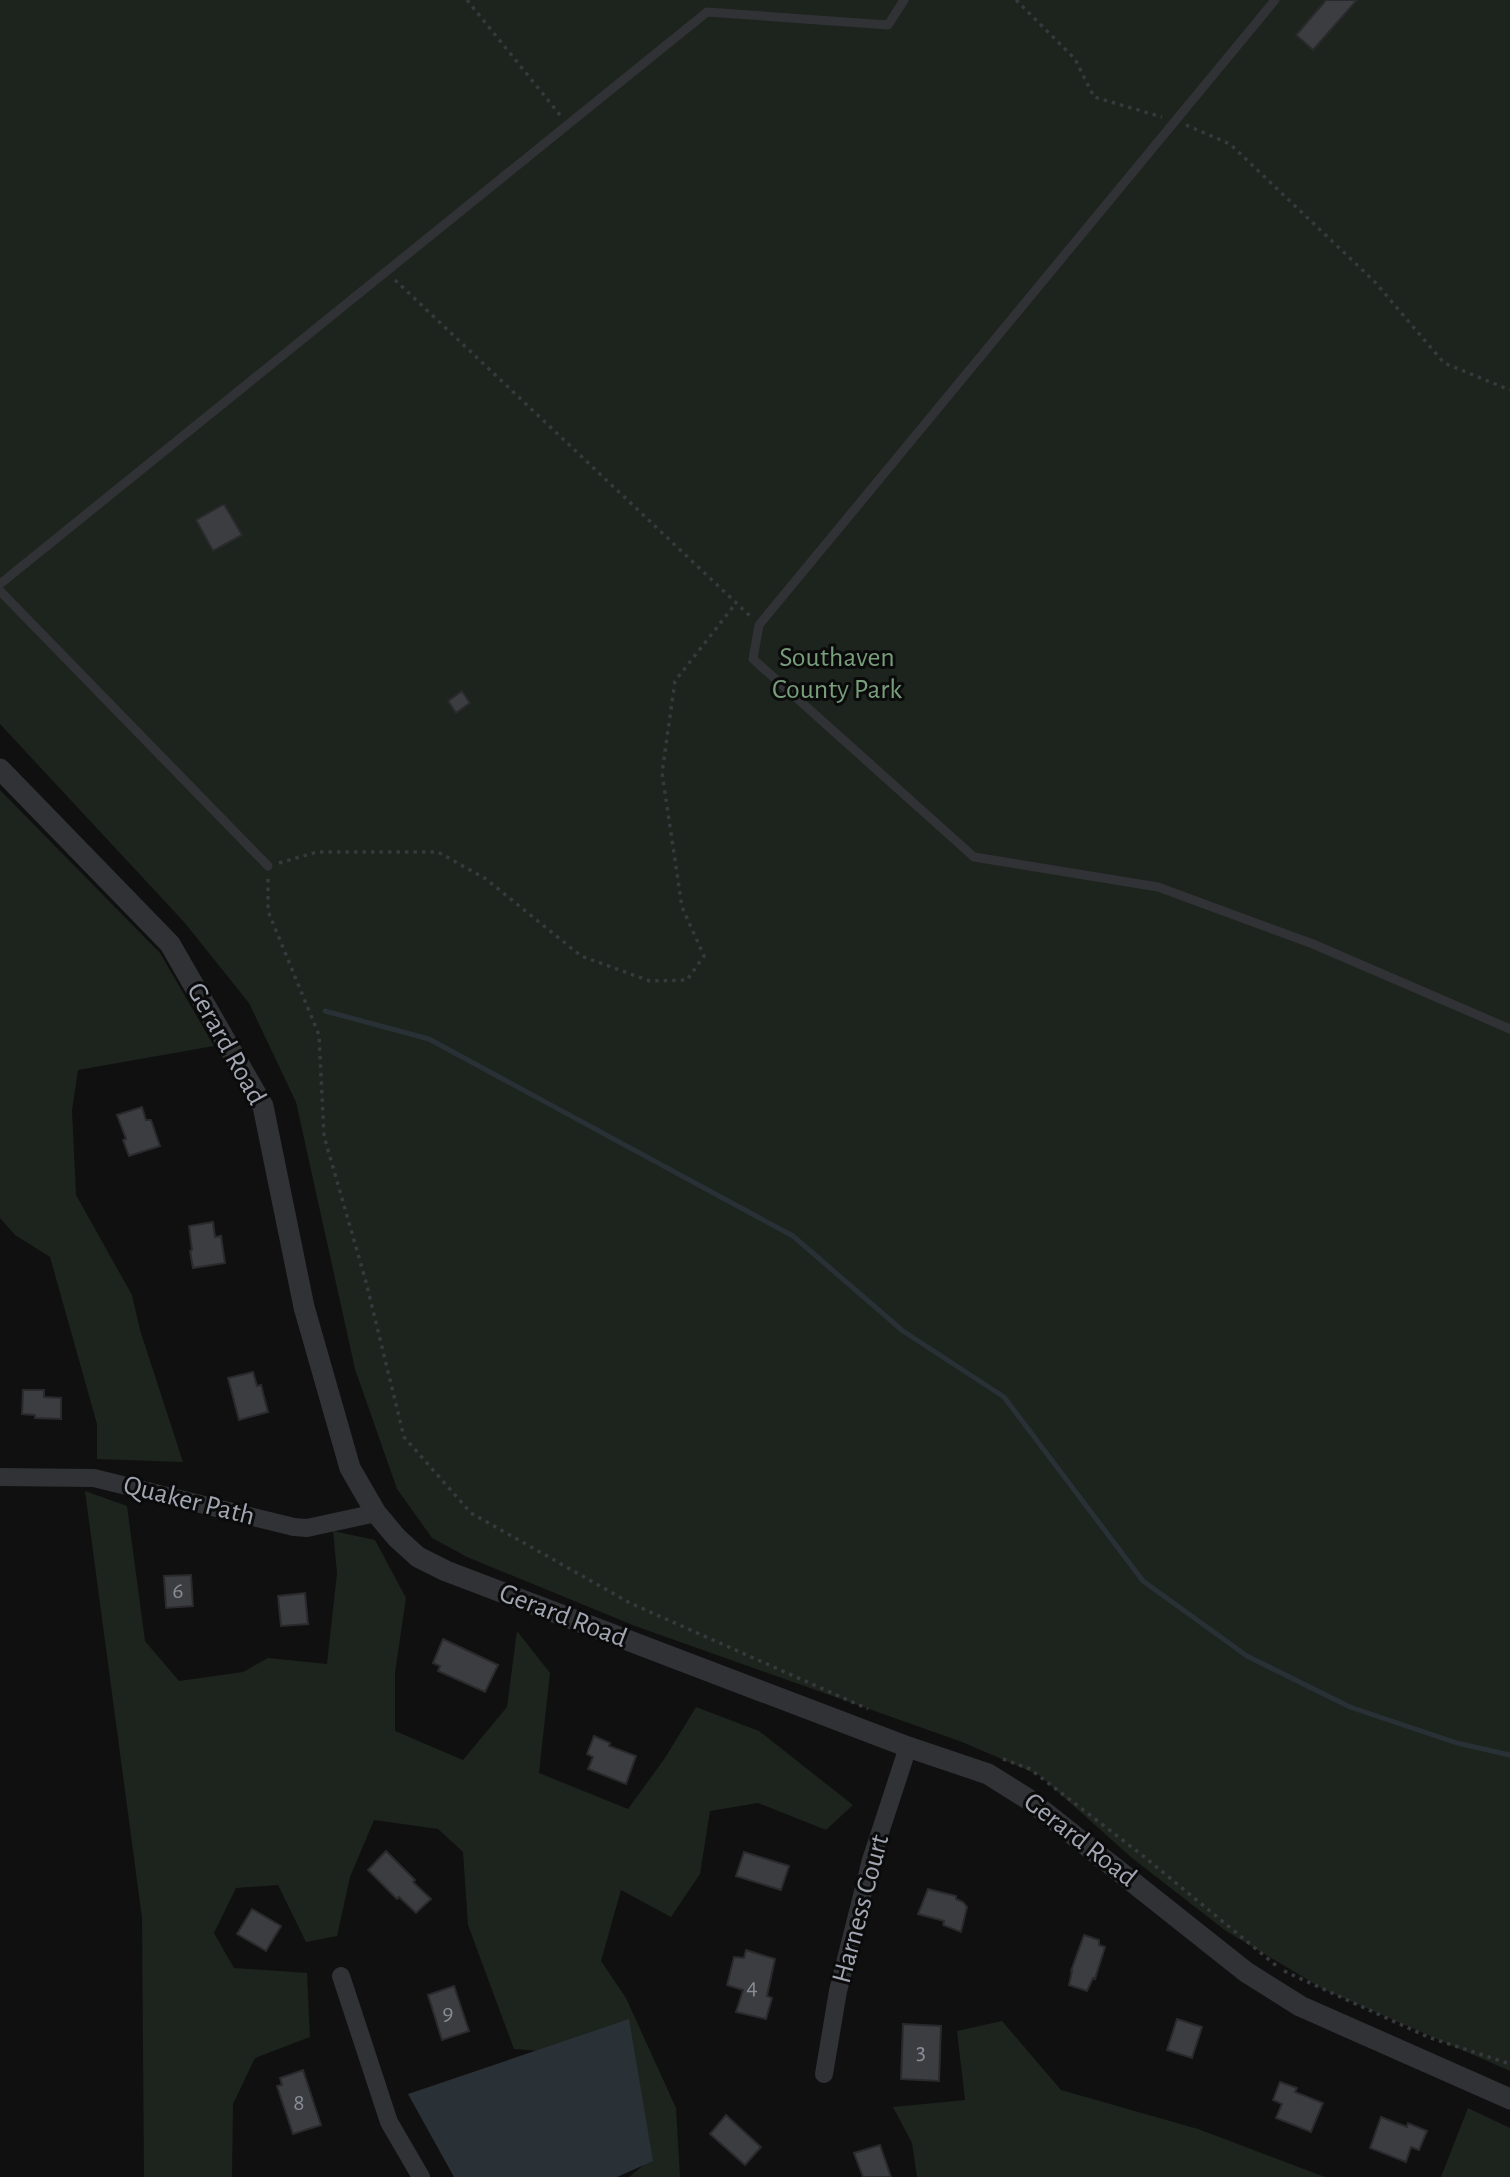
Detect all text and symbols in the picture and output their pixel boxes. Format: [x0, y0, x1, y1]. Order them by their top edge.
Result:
park label: Southaven County Park [772, 644, 902, 704]
street label: Gerard Road [181, 978, 271, 1110]
street label: Quaker Path [120, 1471, 258, 1531]
house number: 6 [172, 1579, 184, 1603]
street label: Gerard Road [495, 1579, 631, 1653]
street label: Gerard Road [1018, 1788, 1142, 1892]
street label: Harness Court [828, 1832, 894, 1986]
house number: 4 [746, 1975, 758, 1999]
house number: 9 [442, 2001, 454, 2025]
house number: 3 [916, 2040, 926, 2064]
house number: 8 [293, 2091, 305, 2115]

